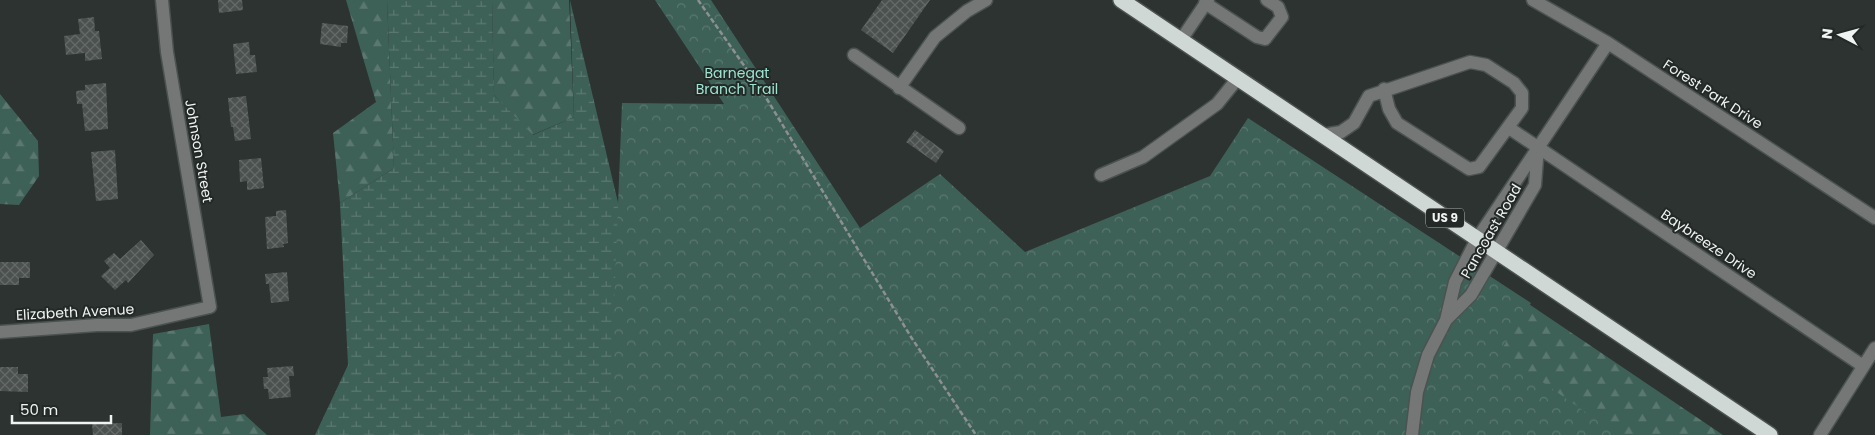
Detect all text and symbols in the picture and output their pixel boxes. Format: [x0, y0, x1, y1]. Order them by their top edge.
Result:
north arrow [1815, 10, 1865, 60]
text: N [1817, 27, 1838, 40]
street label: Forest Park Drive [1659, 54, 1767, 134]
park label: Barnegat Branch Trail [696, 63, 778, 99]
street label: Johnson Street [180, 98, 218, 204]
street label: Pancoast Road [1456, 180, 1526, 282]
street label: Baybreeze Drive [1657, 204, 1761, 284]
road number: US 9 [1426, 208, 1464, 228]
street label: Elizabeth Avenue [15, 299, 135, 325]
scale bar [12, 392, 111, 424]
text: 50 m [20, 399, 58, 420]

